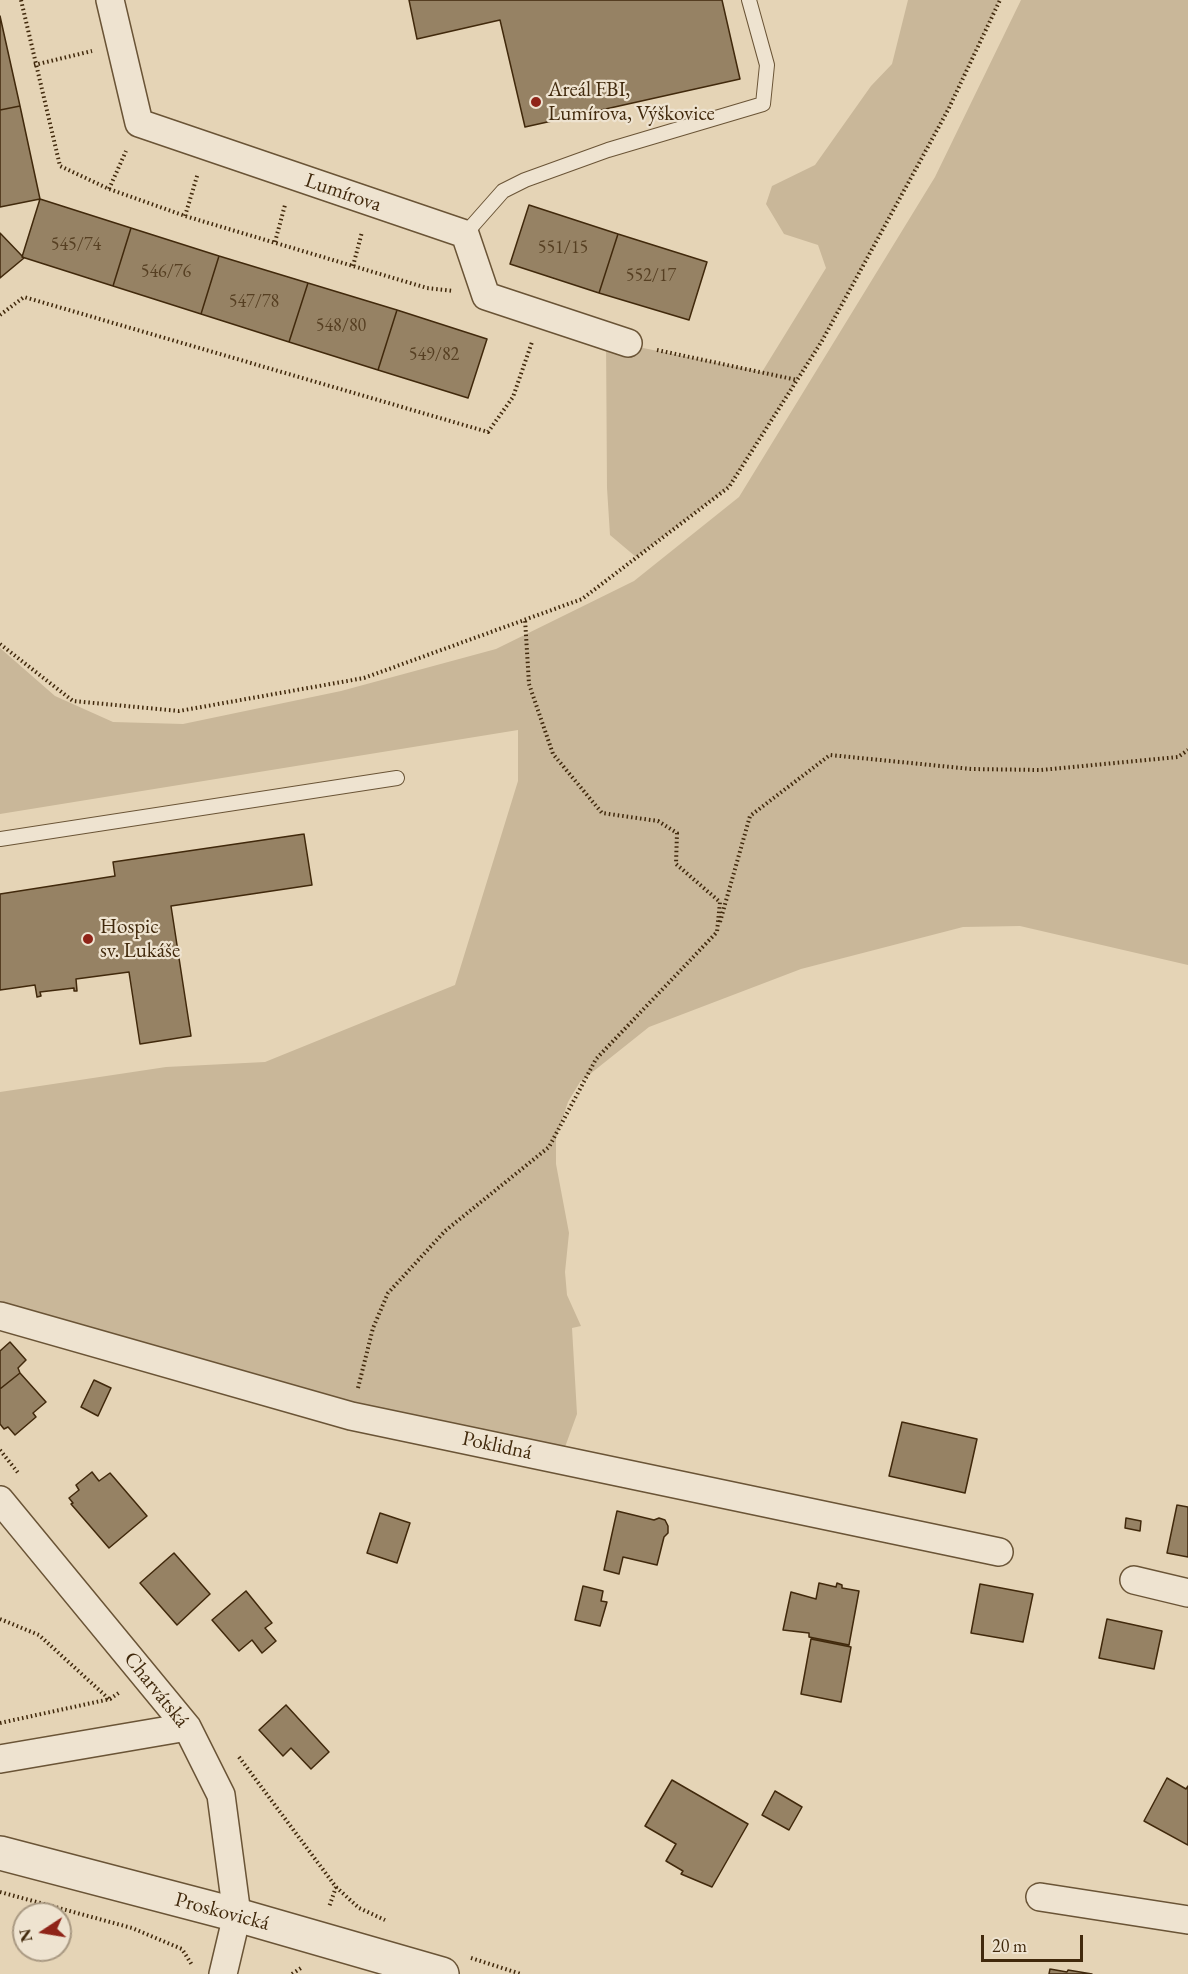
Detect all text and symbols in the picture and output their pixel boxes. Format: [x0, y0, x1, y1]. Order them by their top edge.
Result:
place label: Areál FBI, Lumírova, Výškovice [548, 77, 715, 127]
marker: Areál FBI, Lumírova, Výškovice [529, 95, 543, 109]
street label: Lumírova [301, 168, 385, 218]
house number: 545/74 [51, 234, 101, 256]
house number: 551/15 [538, 237, 588, 259]
house number: 546/76 [141, 261, 191, 283]
house number: 552/17 [626, 265, 676, 287]
house number: 547/78 [229, 291, 279, 313]
house number: 548/80 [316, 315, 366, 337]
house number: 549/82 [409, 344, 459, 366]
place label: Hospic sv. Lukáše [100, 914, 180, 964]
marker: Hospic sv. Lukáše [81, 932, 95, 946]
street label: Poklidná [460, 1426, 534, 1466]
street label: Charvátská [118, 1647, 194, 1733]
street label: Proskovická [172, 1887, 272, 1937]
north arrow [12, 1902, 72, 1962]
scale bar [984, 1923, 1086, 1961]
text: N [14, 1927, 37, 1944]
text: 20 m [992, 1934, 1027, 1957]

